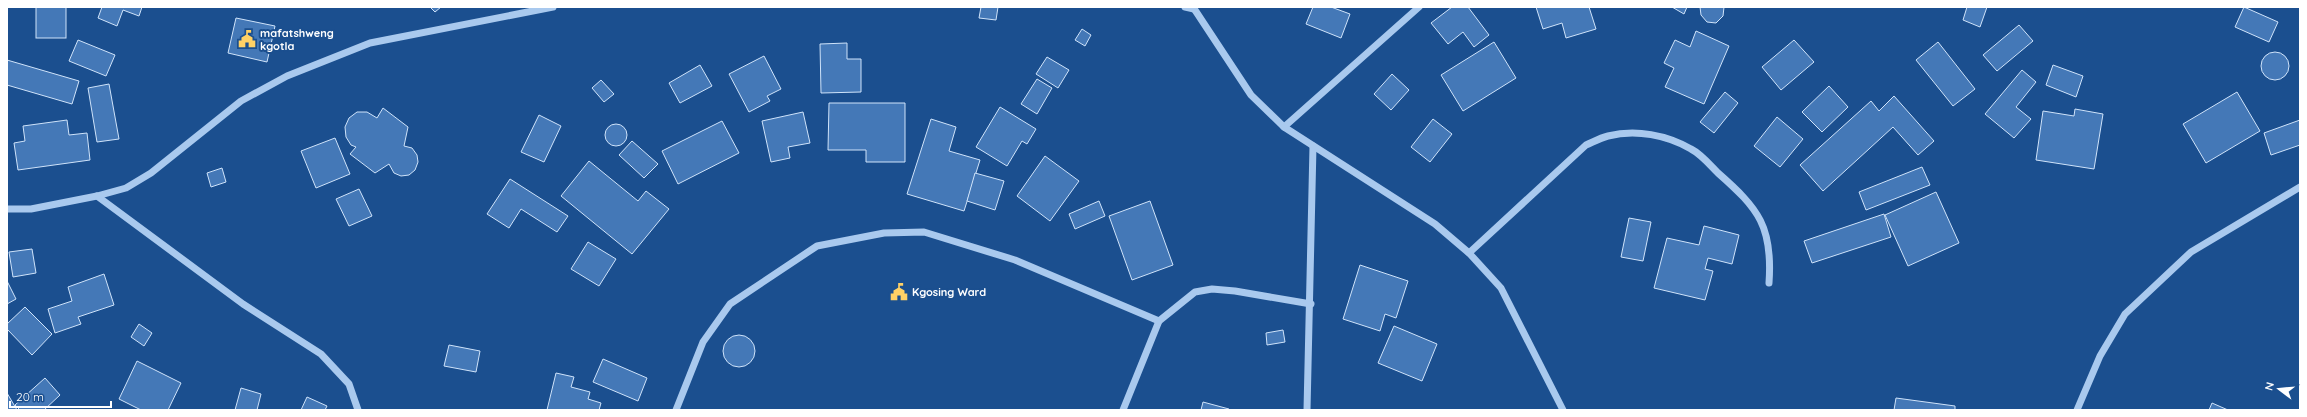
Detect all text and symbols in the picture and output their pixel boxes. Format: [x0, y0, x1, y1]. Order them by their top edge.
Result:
place label: mafatshweng kgotla [260, 26, 334, 53]
public building icon: mafatshweng kgotla [237, 29, 257, 49]
public building icon: Kgosing Ward [889, 282, 909, 302]
place label: Kgosing Ward [912, 285, 986, 299]
north arrow [2259, 369, 2299, 409]
text: N [2262, 380, 2277, 392]
scale bar [10, 383, 111, 409]
text: 20 m [16, 389, 44, 404]

